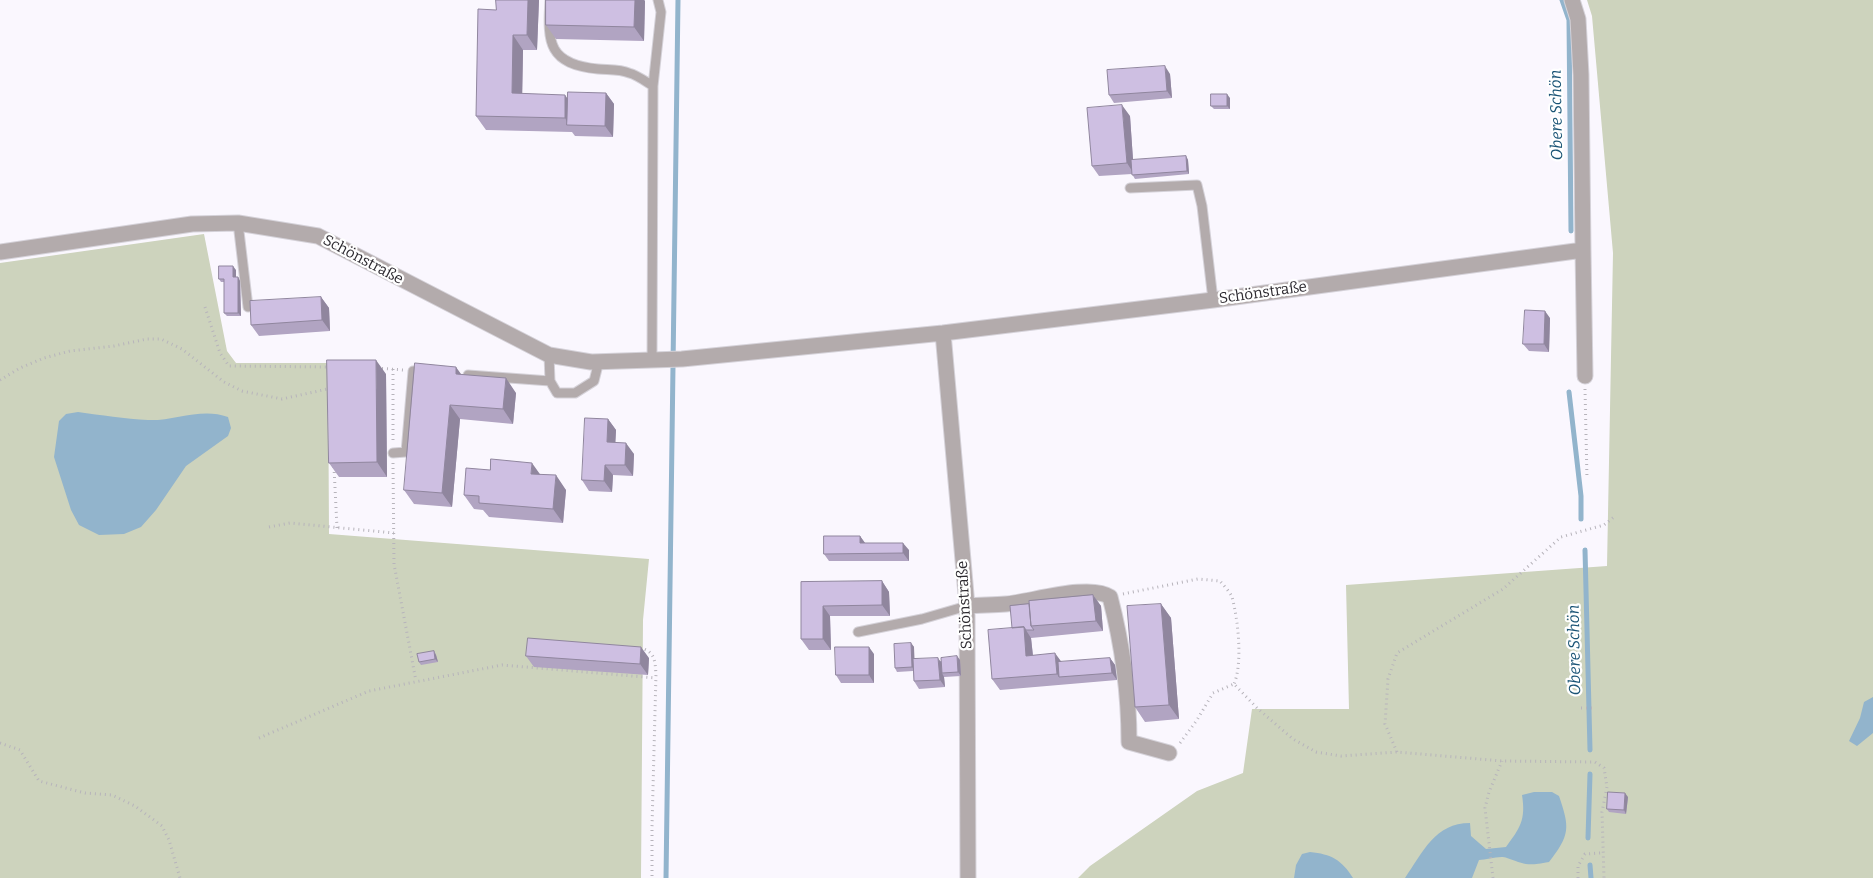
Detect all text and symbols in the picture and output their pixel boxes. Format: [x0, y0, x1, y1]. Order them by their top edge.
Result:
water label: Obere Schön [1547, 69, 1567, 161]
street label: Schönstraße [320, 231, 406, 289]
street label: Schönstraße [1218, 278, 1308, 308]
street label: Schönstraße [954, 560, 976, 650]
water label: Obere Schön [1565, 604, 1585, 696]

